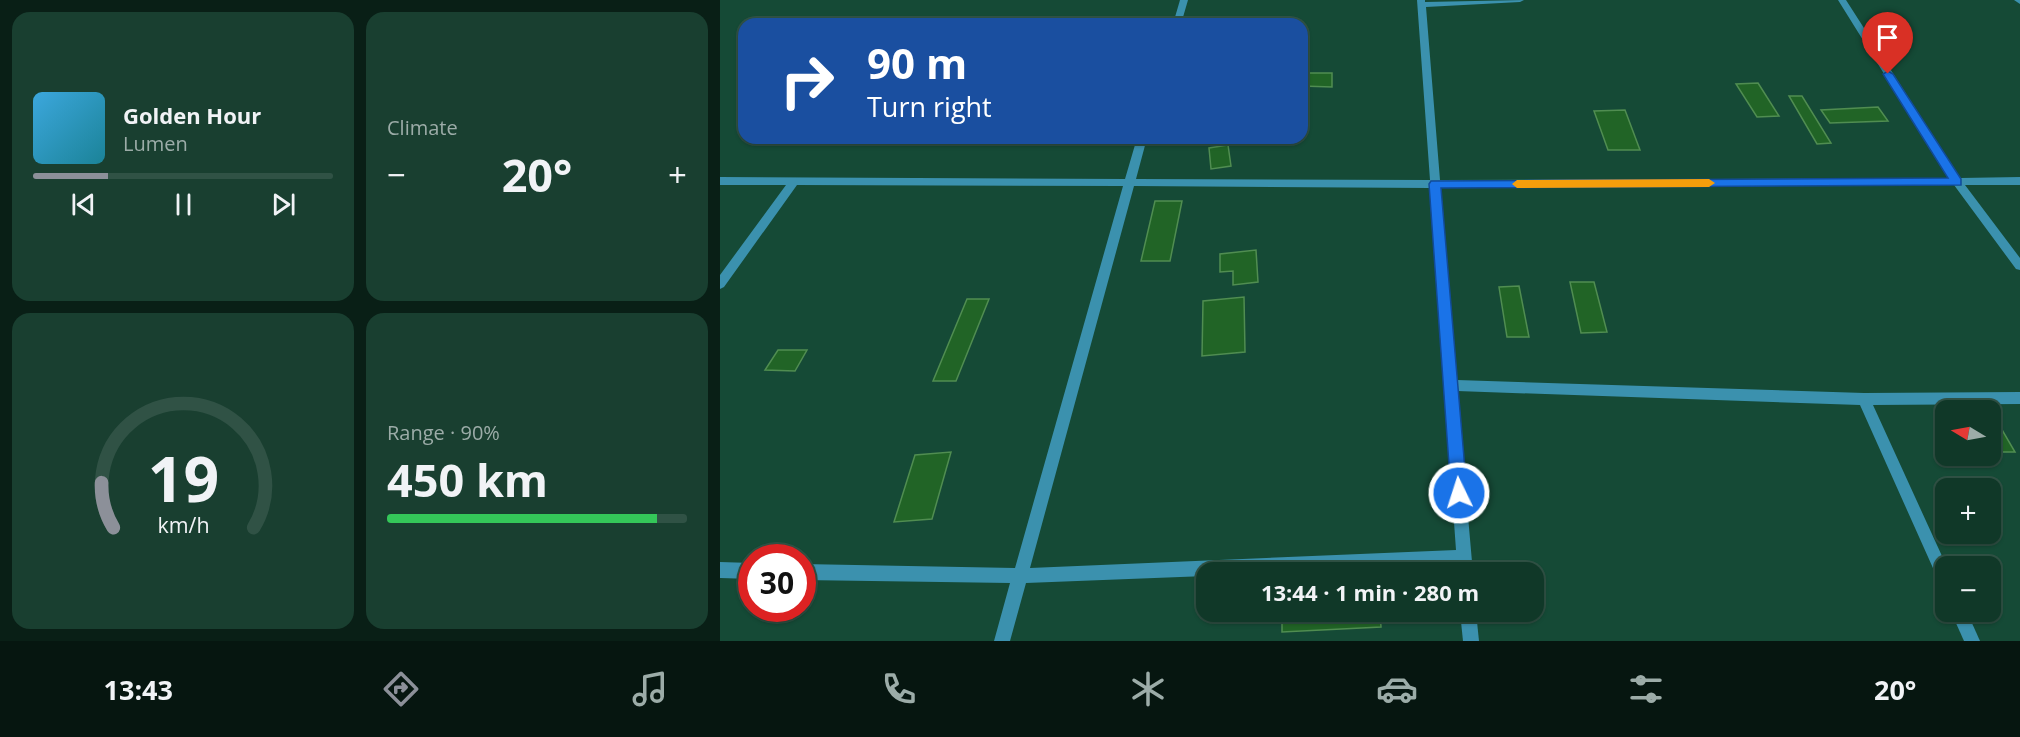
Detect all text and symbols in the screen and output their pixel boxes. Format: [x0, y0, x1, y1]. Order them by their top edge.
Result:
pin [1862, 12, 1913, 74]
icon: arrive [1871, 21, 1904, 54]
text: 90 m [867, 34, 967, 91]
icon: right [768, 42, 846, 120]
text: Turn right [867, 88, 992, 125]
text: Golden Hour [123, 100, 261, 130]
text: Climate [387, 114, 458, 141]
text: Lumen [123, 130, 188, 157]
text: 20° [502, 144, 572, 205]
text: − [387, 152, 406, 197]
text: + [668, 152, 687, 197]
icon: previous [67, 188, 100, 221]
icon: pause [167, 188, 200, 221]
icon: next [267, 188, 300, 221]
north arrow [1935, 400, 2001, 466]
map controls [1935, 400, 2001, 622]
text: Range · 90% [387, 419, 500, 446]
text: 19 [147, 435, 219, 520]
text: 450 km [387, 449, 548, 510]
position arrow [1427, 461, 1491, 525]
button: + [1935, 478, 2001, 544]
text: km/h [157, 510, 209, 539]
speed limit sign: 30 [738, 544, 816, 622]
button: − [1935, 556, 2001, 622]
text: 13:44 · 1 min · 280 m [1261, 577, 1479, 607]
icon: directions [380, 668, 422, 710]
icon: music [629, 668, 671, 710]
icon: phone [878, 668, 920, 710]
icon: climate [1127, 668, 1169, 710]
icon: car [1376, 668, 1418, 710]
icon: filters [1625, 668, 1667, 710]
text: 13:43 [104, 671, 173, 708]
text: 20° [1874, 671, 1916, 708]

